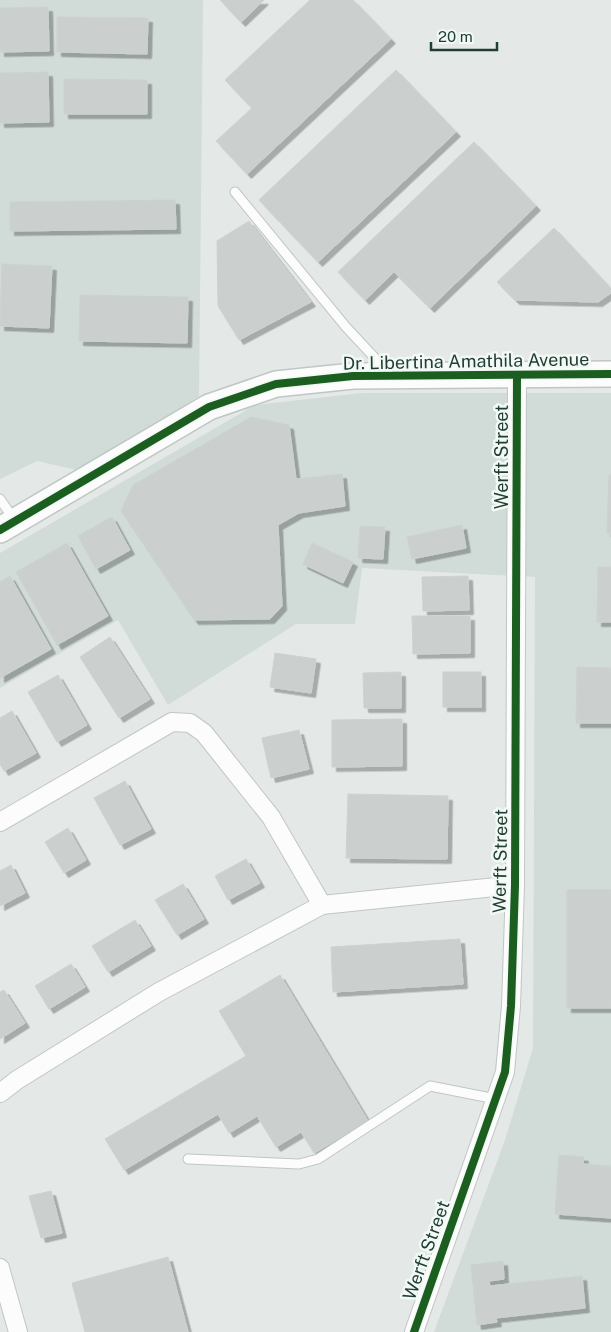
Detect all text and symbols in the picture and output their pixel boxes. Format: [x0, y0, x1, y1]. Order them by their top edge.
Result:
scale bar [431, 20, 497, 52]
text: 20 m [438, 28, 473, 45]
street label: Dr. Libertina Amathila Avenue [342, 348, 590, 374]
street label: Werft Street [491, 405, 512, 509]
street label: Werft Street [489, 809, 511, 913]
street label: Werft Street [398, 1197, 454, 1303]

